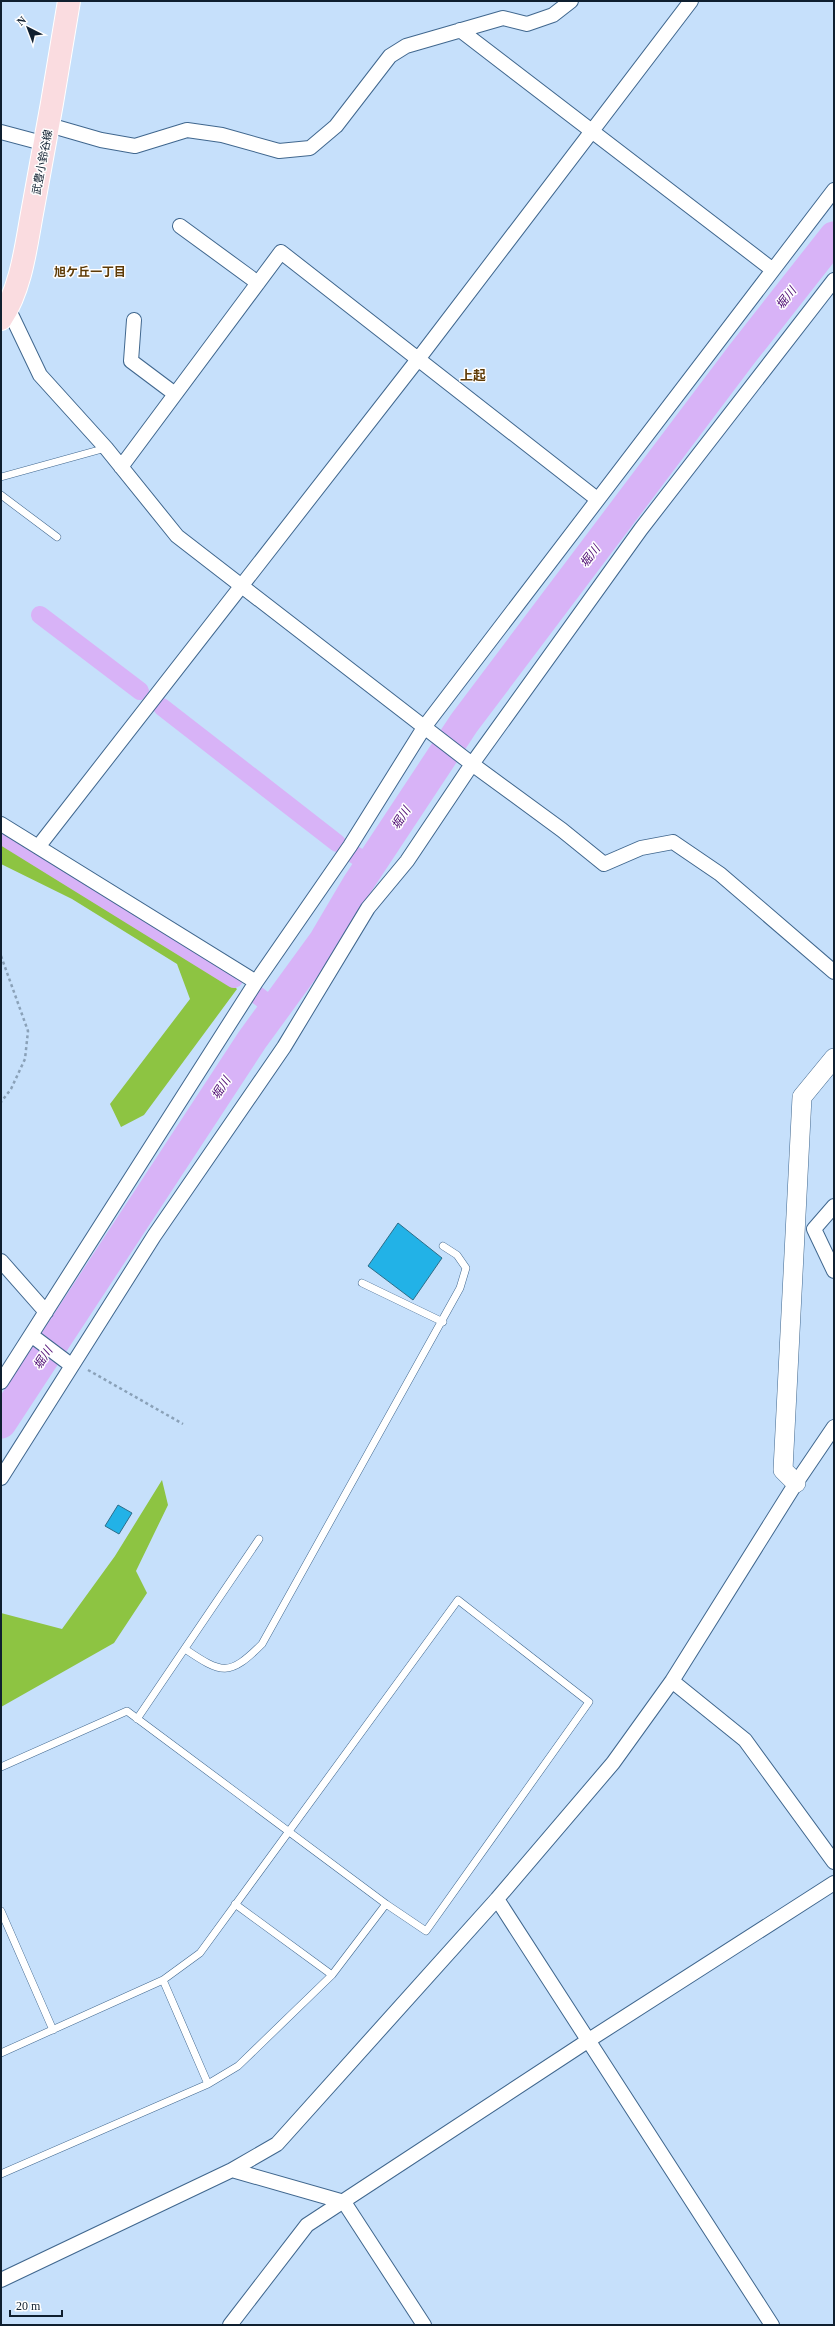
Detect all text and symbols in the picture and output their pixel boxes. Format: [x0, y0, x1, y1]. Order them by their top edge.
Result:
north arrow [8, 8, 48, 48]
text: N [14, 13, 28, 28]
street label: 武豊小鈴谷線 [30, 128, 54, 196]
district label: 旭ケ丘一丁目 [54, 265, 126, 279]
water label: 堀川 [773, 283, 800, 312]
district label: 上起 [460, 368, 486, 383]
water label: 堀川 [577, 541, 604, 570]
water label: 堀川 [389, 802, 414, 832]
water label: 堀川 [209, 1072, 234, 1102]
water label: 堀川 [31, 1342, 56, 1372]
scale bar [10, 2292, 62, 2318]
text: 20 m [16, 2299, 41, 2313]

